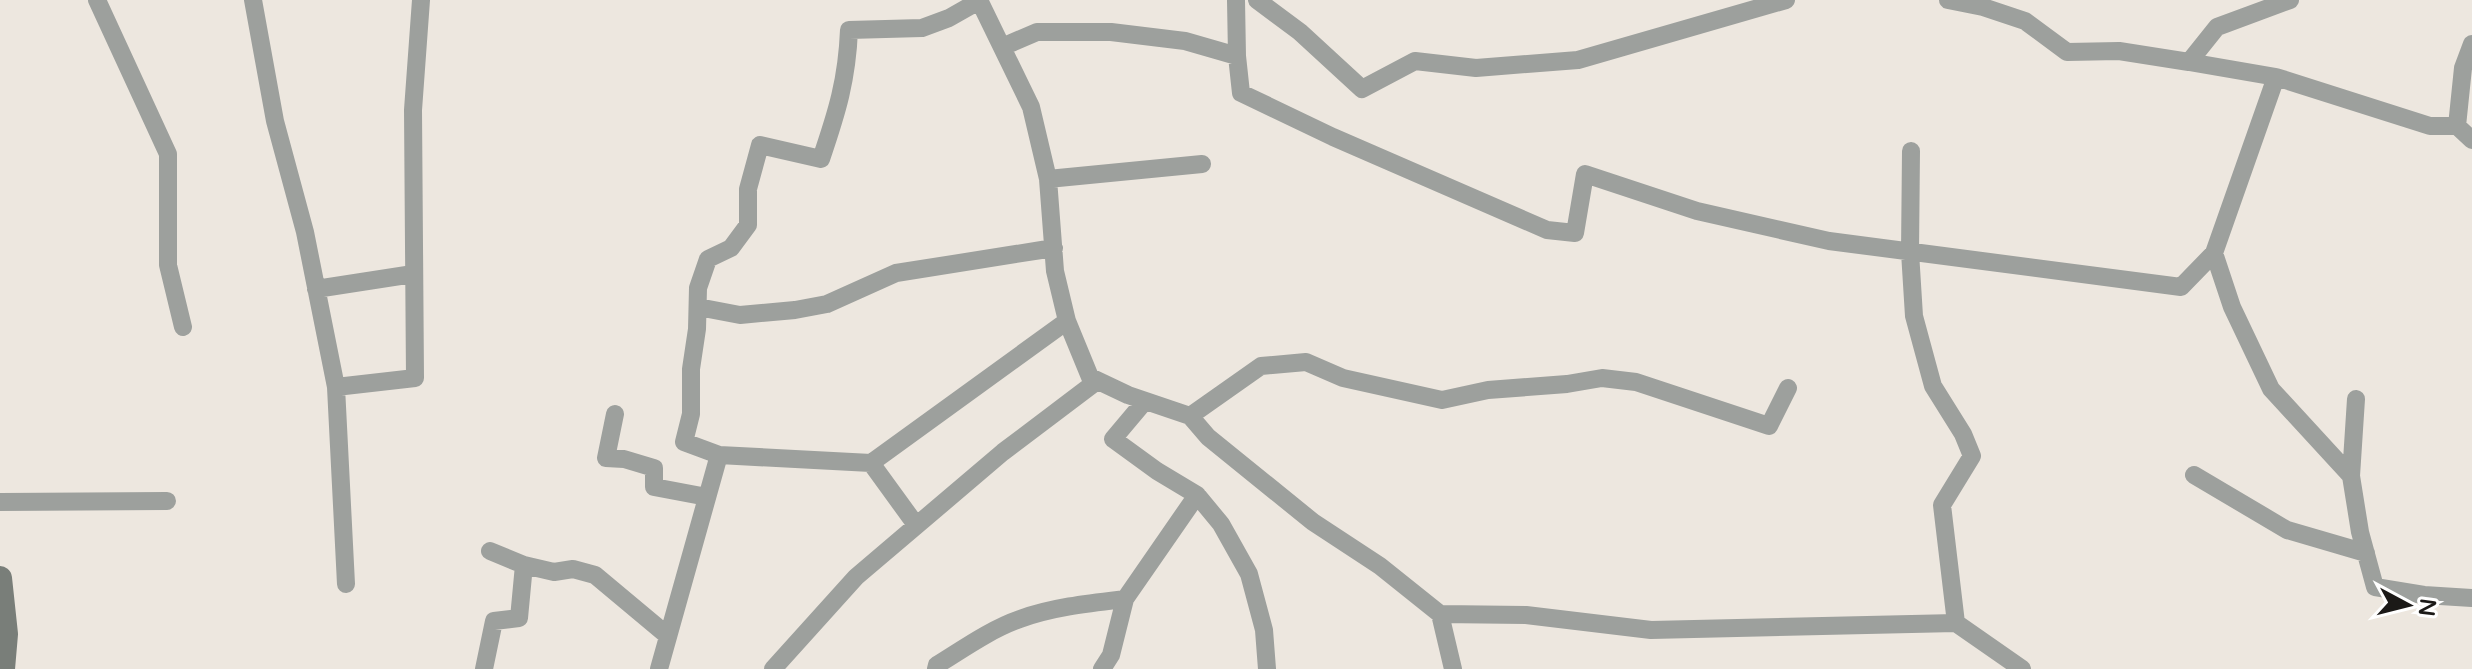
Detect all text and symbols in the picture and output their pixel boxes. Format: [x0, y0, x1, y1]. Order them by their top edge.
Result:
north arrow [2368, 565, 2448, 645]
text: N [2413, 597, 2441, 618]

